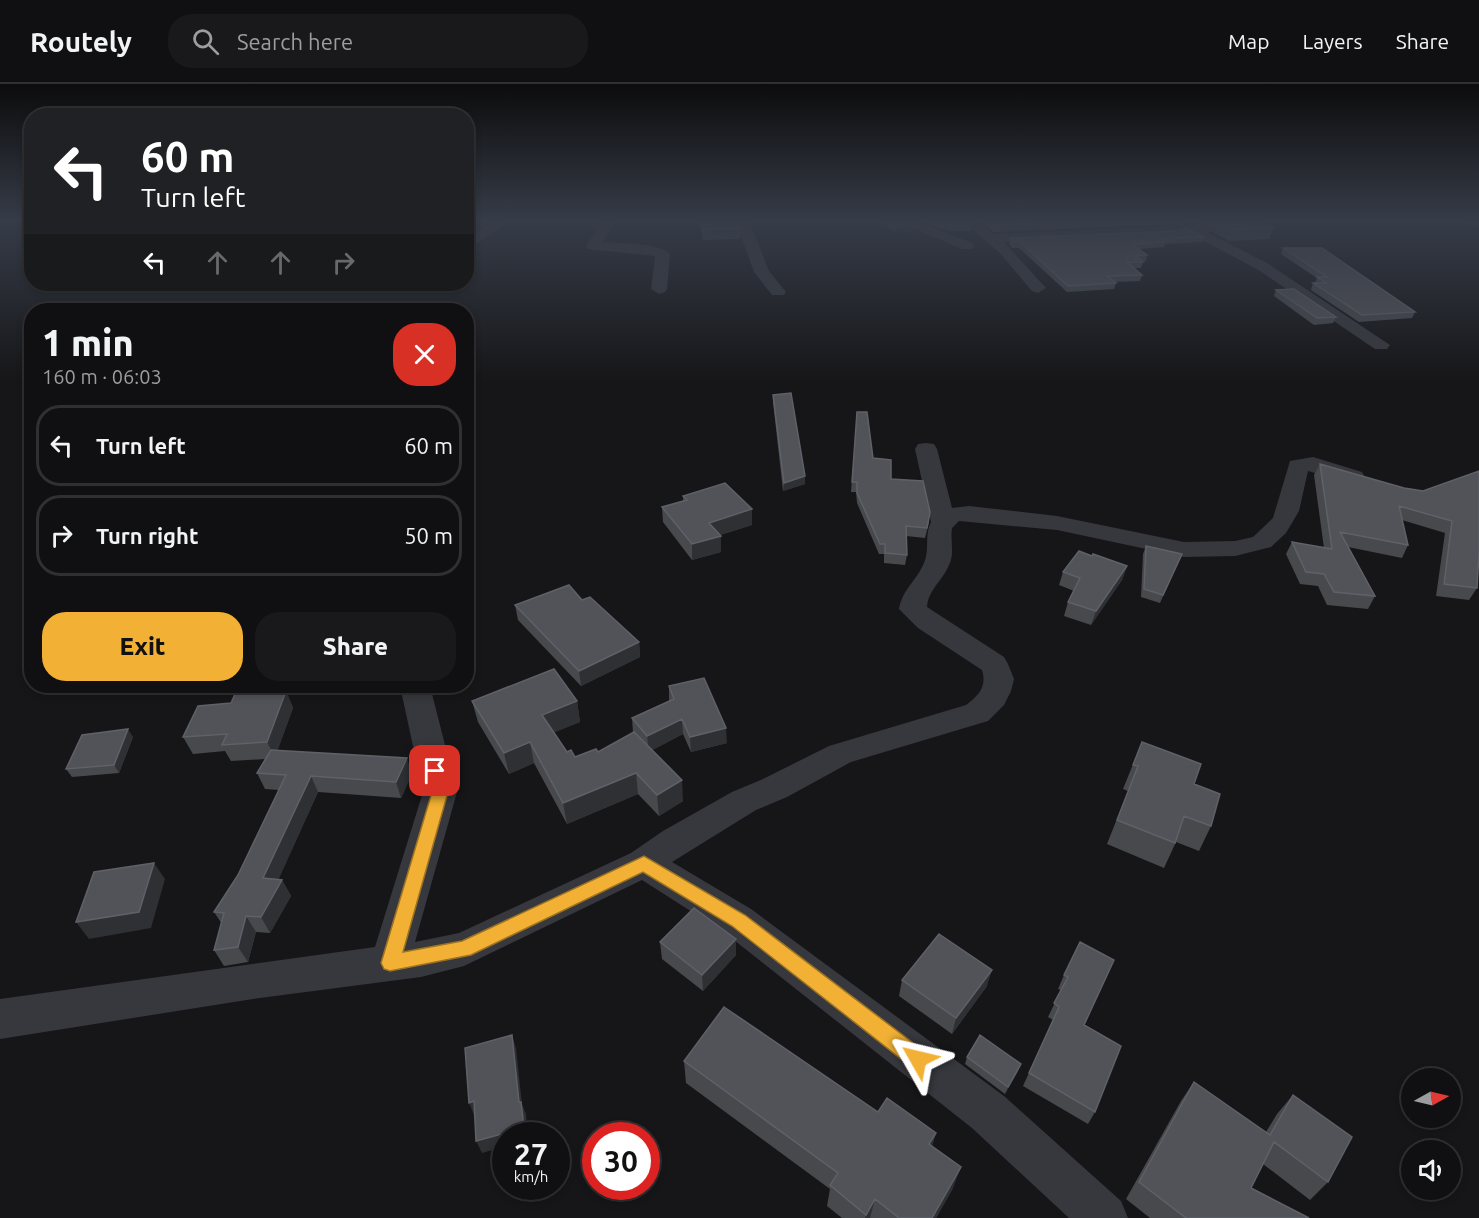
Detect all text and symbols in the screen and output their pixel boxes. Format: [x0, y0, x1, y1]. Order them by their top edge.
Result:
search box [168, 14, 588, 68]
icon: search [189, 25, 222, 58]
text: Routely [30, 26, 132, 57]
text: Search here [237, 29, 353, 54]
text: Map [1228, 29, 1269, 53]
text: Layers [1302, 29, 1363, 53]
text: Share [1396, 29, 1449, 53]
icon: left [42, 132, 120, 210]
text: 60 m [141, 133, 235, 180]
text: Turn left [141, 182, 245, 212]
icon: left [138, 246, 171, 279]
icon: ahead [201, 246, 234, 279]
icon: ahead [264, 246, 297, 279]
icon: right [327, 246, 360, 279]
text: 1 min [42, 322, 134, 363]
button: close [393, 323, 456, 386]
text: 160 m · 06:03 [42, 365, 162, 388]
icon: left [45, 429, 78, 462]
text: Turn left [96, 433, 186, 458]
text: 60 m [404, 433, 453, 458]
icon: right [45, 519, 78, 552]
text: Turn right [96, 523, 198, 548]
text: 50 m [404, 523, 453, 548]
button: Exit [42, 612, 243, 681]
button: Share [255, 612, 456, 681]
pin [409, 745, 460, 796]
icon: arrive [418, 754, 451, 787]
position arrow [886, 1027, 950, 1091]
north arrow [1401, 1068, 1461, 1128]
map controls [1401, 1068, 1461, 1200]
speed limit sign: 30 [582, 1122, 660, 1200]
text: 27 [514, 1137, 548, 1171]
button: sound [1401, 1140, 1461, 1200]
text: km/h [514, 1168, 548, 1185]

